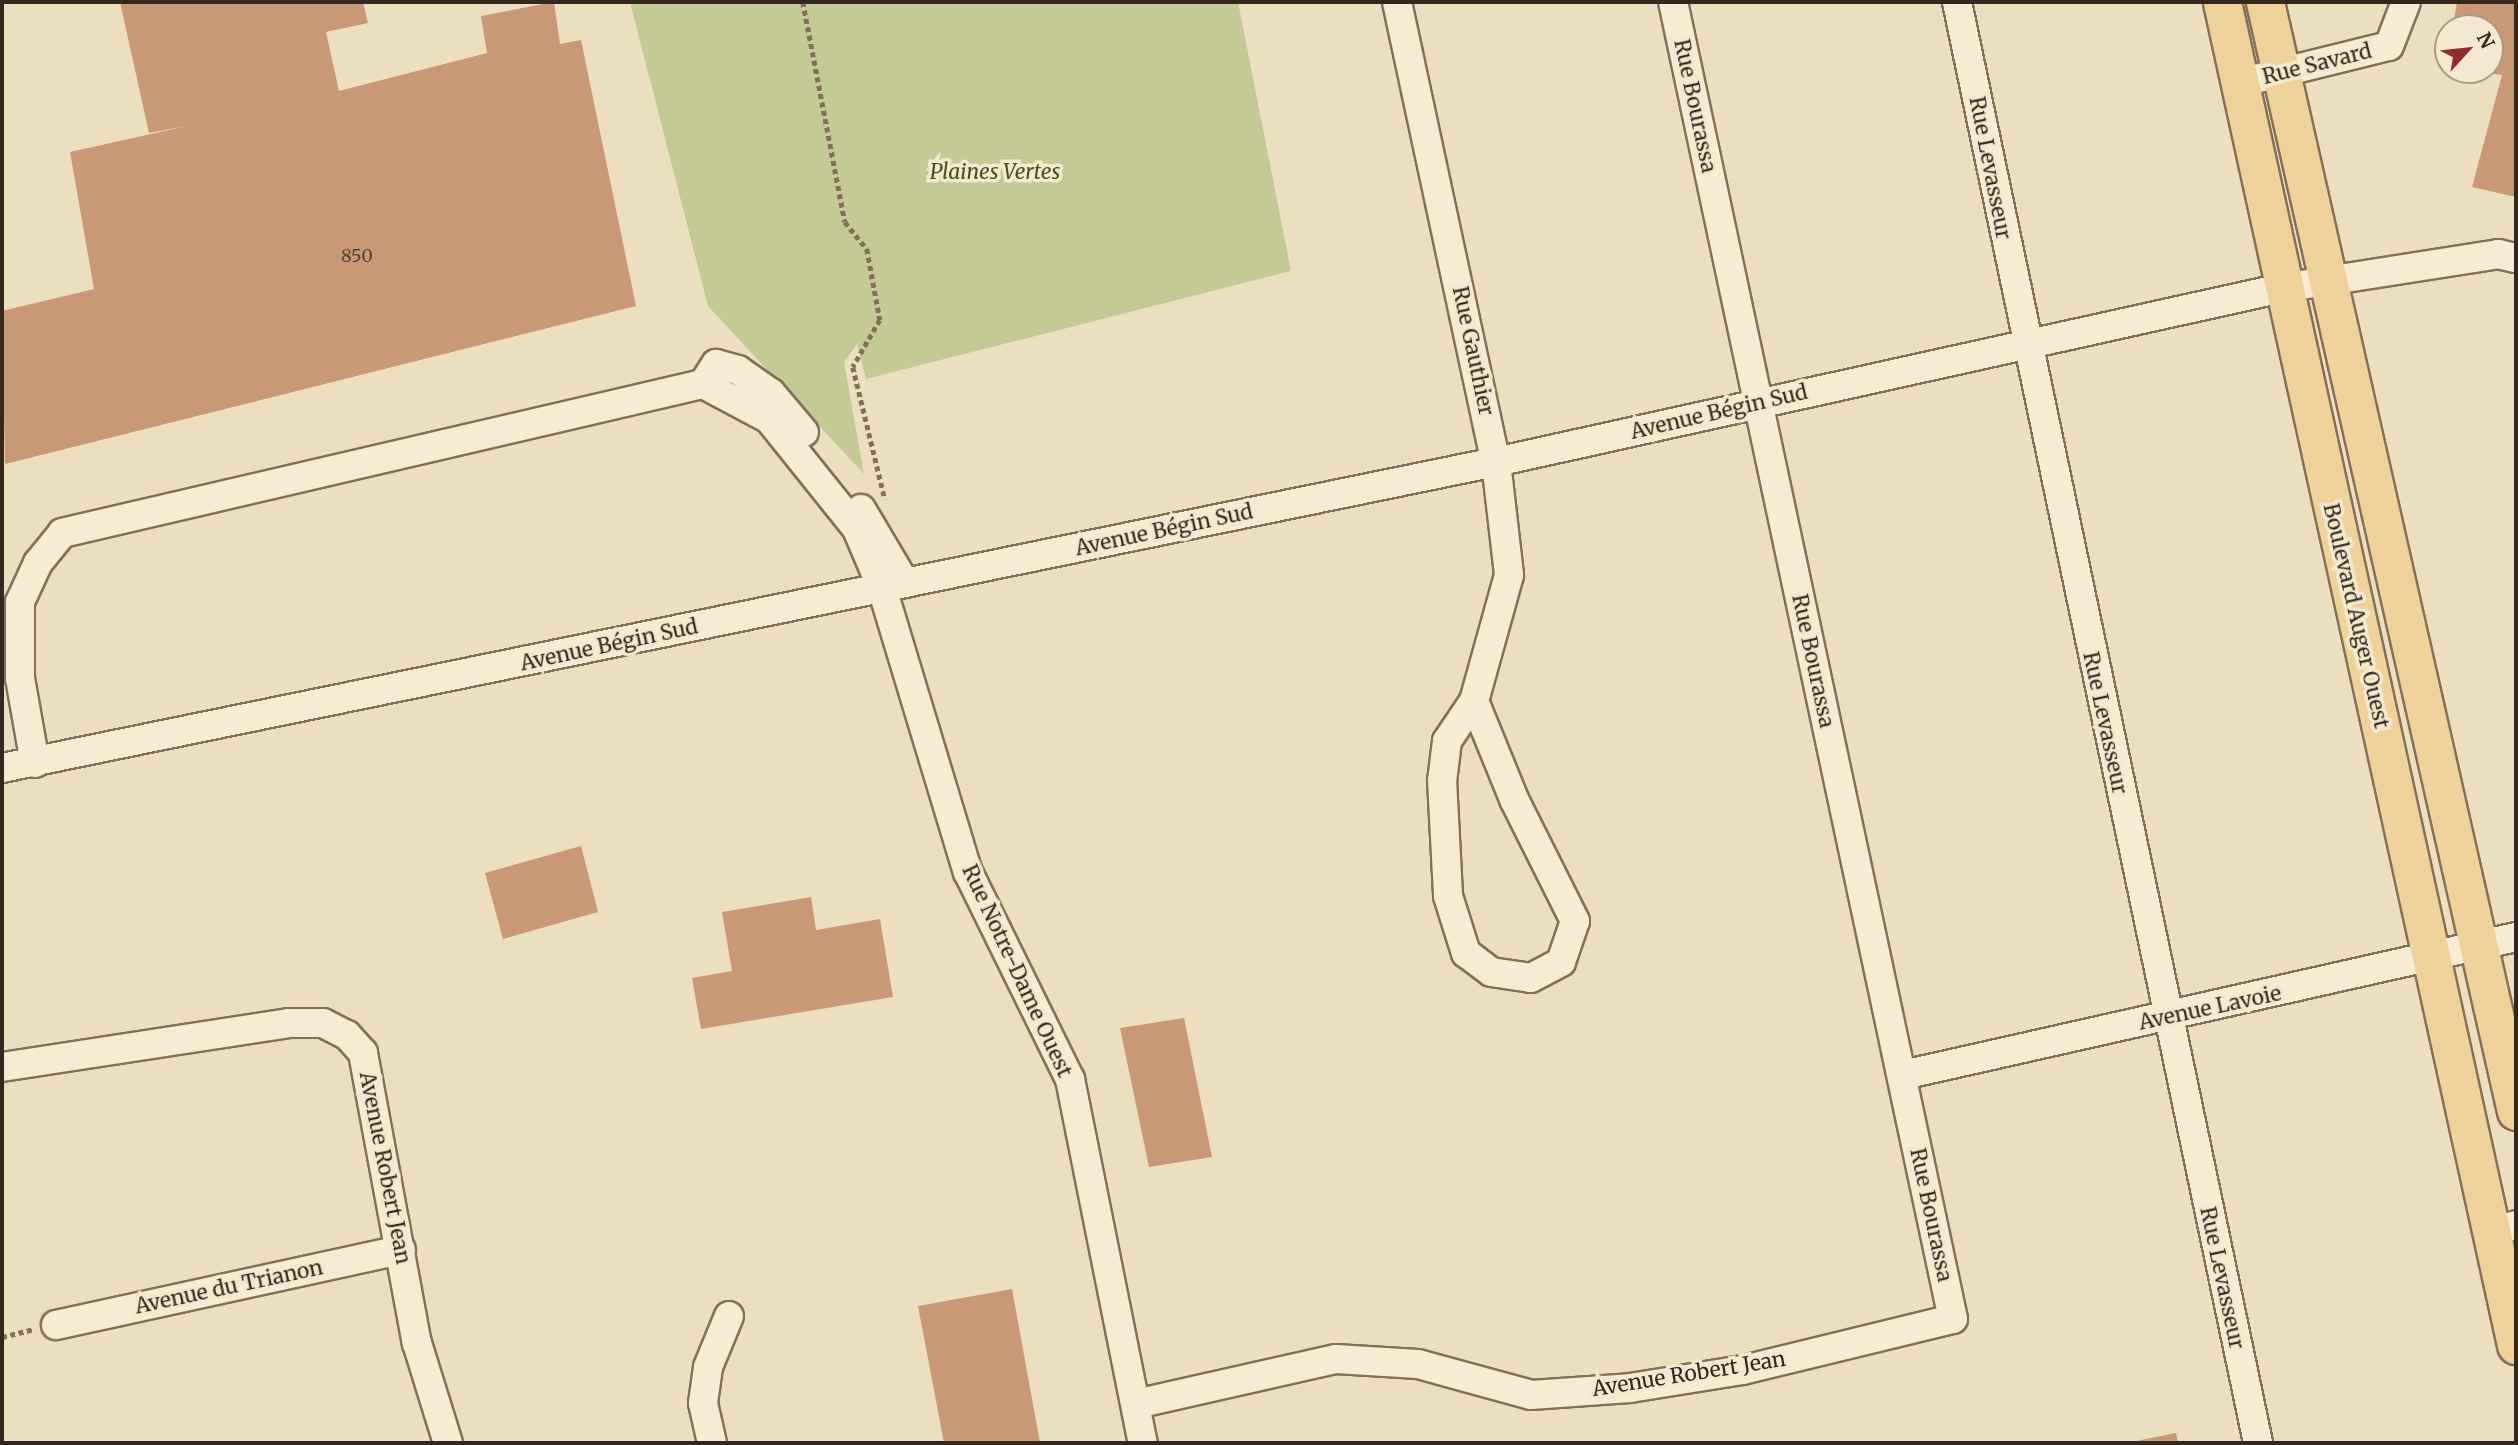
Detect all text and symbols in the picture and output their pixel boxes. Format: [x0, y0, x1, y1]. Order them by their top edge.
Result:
north arrow [2434, 14, 2504, 84]
text: N [2472, 28, 2500, 53]
street label: Rue Bourassa [1669, 37, 1721, 175]
street label: Rue Savard [2260, 38, 2374, 90]
street label: Rue Levasseur [1964, 94, 2016, 242]
park label: Plaines Vertes [930, 159, 1060, 185]
house number: 850 [341, 245, 373, 267]
street label: Rue Gauthier [1447, 284, 1499, 418]
street label: Avenue Bégin Sud [1628, 379, 1810, 445]
street label: Avenue Bégin Sud [1073, 499, 1255, 561]
street label: Boulevard Auger Ouest [2318, 501, 2394, 731]
street label: Rue Bourassa [1787, 592, 1839, 730]
street label: Avenue Bégin Sud [518, 614, 700, 676]
street label: Rue Levasseur [2078, 649, 2132, 797]
street label: Rue Notre-Dame Ouest [957, 861, 1077, 1081]
street label: Avenue Lavoie [2137, 981, 2283, 1035]
street label: Avenue Robert Jean [354, 1070, 416, 1266]
street label: Rue Bourassa [1905, 1146, 1957, 1284]
street label: Rue Levasseur [2195, 1204, 2249, 1352]
street label: Avenue du Trianon [133, 1255, 325, 1319]
street label: Avenue Robert Jean [1591, 1346, 1787, 1402]

